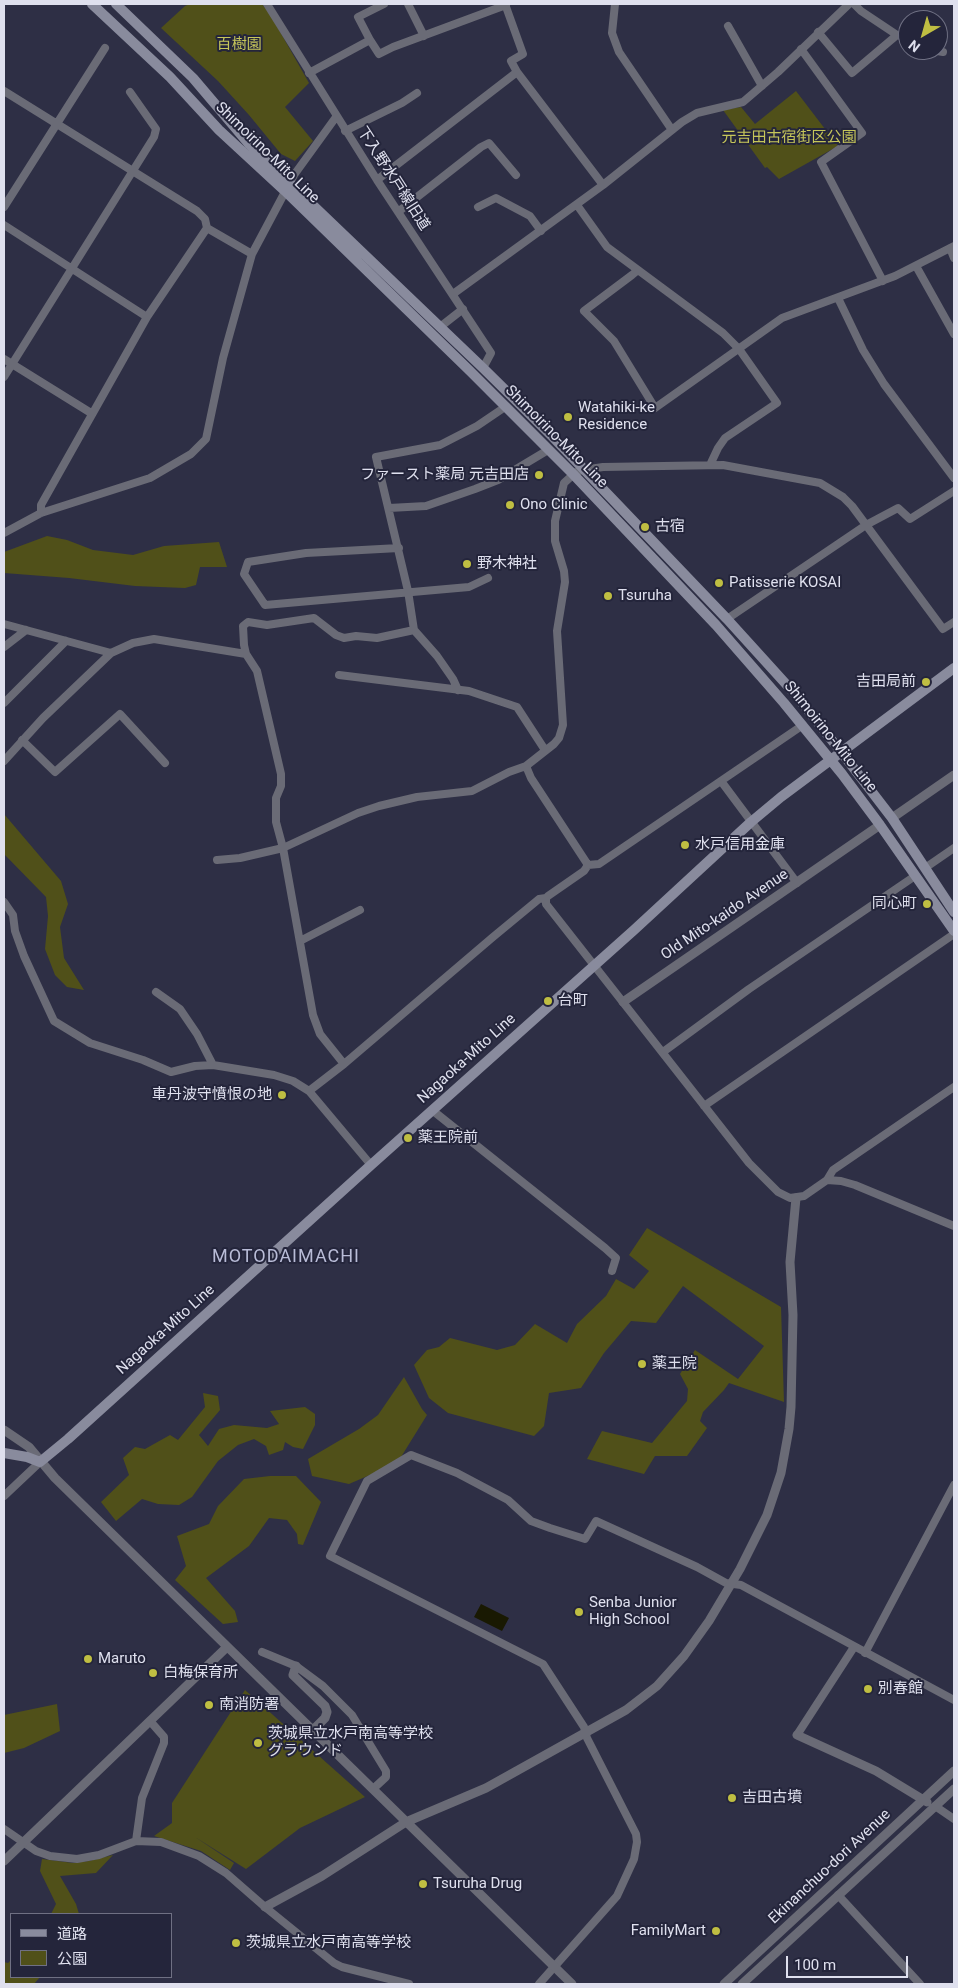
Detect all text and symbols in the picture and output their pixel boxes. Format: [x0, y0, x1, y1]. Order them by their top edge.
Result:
north arrow [898, 10, 948, 60]
park label: 百樹園 [217, 36, 261, 54]
text: N [906, 37, 923, 55]
street label: Shimoirino-Mito Line [211, 99, 323, 207]
street label: 下入野水戸線旧道 [353, 124, 433, 234]
park label: 元吉田古宿街区公園 [722, 129, 856, 147]
street label: Shimoirino-Mito Line [501, 382, 611, 492]
place label: Watahiki-ke Residence [578, 399, 655, 434]
marker: Watahiki-ke Residence [562, 411, 574, 423]
place label: ファースト薬局 元吉田店 [360, 466, 529, 484]
marker: ファースト薬局 元吉田店 [533, 469, 545, 481]
place label: Ono Clinic [520, 496, 588, 514]
marker: Ono Clinic [504, 499, 516, 511]
place label: 古宿 [655, 518, 685, 536]
marker: 古宿 [639, 521, 651, 533]
place label: 野木神社 [477, 555, 537, 573]
marker: 野木神社 [461, 558, 473, 570]
place label: Patisserie KOSAI [729, 574, 841, 592]
marker: Patisserie KOSAI [713, 577, 725, 589]
place label: Tsuruha [618, 587, 672, 605]
marker: Tsuruha [602, 590, 614, 602]
place label: 吉田局前 [856, 673, 916, 691]
marker: 吉田局前 [920, 676, 932, 688]
street label: Shimoirino-Mito Line [780, 678, 880, 796]
place label: 水戸信用金庫 [695, 836, 785, 854]
marker: 水戸信用金庫 [679, 839, 691, 851]
street label: Old Mito-kaido Avenue [658, 866, 792, 964]
place label: 同心町 [872, 895, 917, 913]
marker: 同心町 [921, 898, 933, 910]
place label: 台町 [558, 992, 588, 1010]
marker: 台町 [542, 995, 554, 1007]
street label: Nagaoka-Mito Line [414, 1010, 520, 1108]
place label: 車丹波守憤恨の地 [152, 1086, 272, 1104]
marker: 車丹波守憤恨の地 [276, 1089, 288, 1101]
place label: 薬王院前 [418, 1129, 478, 1147]
marker: 薬王院前 [402, 1132, 414, 1144]
district label: MOTODAIMACHI [211, 1246, 361, 1268]
street label: Nagaoka-Mito Line [113, 1281, 219, 1379]
place label: 薬王院 [652, 1355, 697, 1373]
marker: 薬王院 [636, 1358, 648, 1370]
place label: Senba Junior High School [589, 1594, 677, 1629]
marker: Senba Junior High School [573, 1606, 585, 1618]
place label: Maruto [98, 1650, 146, 1668]
marker: Maruto [82, 1653, 94, 1665]
place label: 白梅保育所 [163, 1664, 238, 1682]
marker: 白梅保育所 [147, 1667, 159, 1679]
place label: 別春館 [878, 1680, 923, 1698]
marker: 別春館 [862, 1683, 874, 1695]
place label: 南消防署 [219, 1696, 279, 1714]
marker: 南消防署 [203, 1699, 215, 1711]
place label: 茨城県立水戸南高等学校 グラウンド [268, 1725, 433, 1760]
marker: 茨城県立水戸南高等学校 グラウンド [252, 1737, 264, 1749]
place label: 吉田古墳 [742, 1789, 802, 1807]
marker: 吉田古墳 [726, 1792, 738, 1804]
street label: Ekinanchuo-dori Avenue [765, 1806, 895, 1928]
place label: Tsuruha Drug [433, 1875, 522, 1893]
marker: Tsuruha Drug [417, 1878, 429, 1890]
legend [10, 1913, 172, 1978]
place label: FamilyMart [631, 1922, 706, 1940]
text: 道路 [57, 1925, 87, 1943]
marker: FamilyMart [710, 1925, 722, 1937]
place label: 茨城県立水戸南高等学校 [246, 1934, 411, 1952]
marker: 茨城県立水戸南高等学校 [230, 1937, 242, 1949]
scale bar [788, 1946, 910, 1978]
text: 公園 [57, 1950, 87, 1968]
text: 100 m [794, 1956, 836, 1974]

